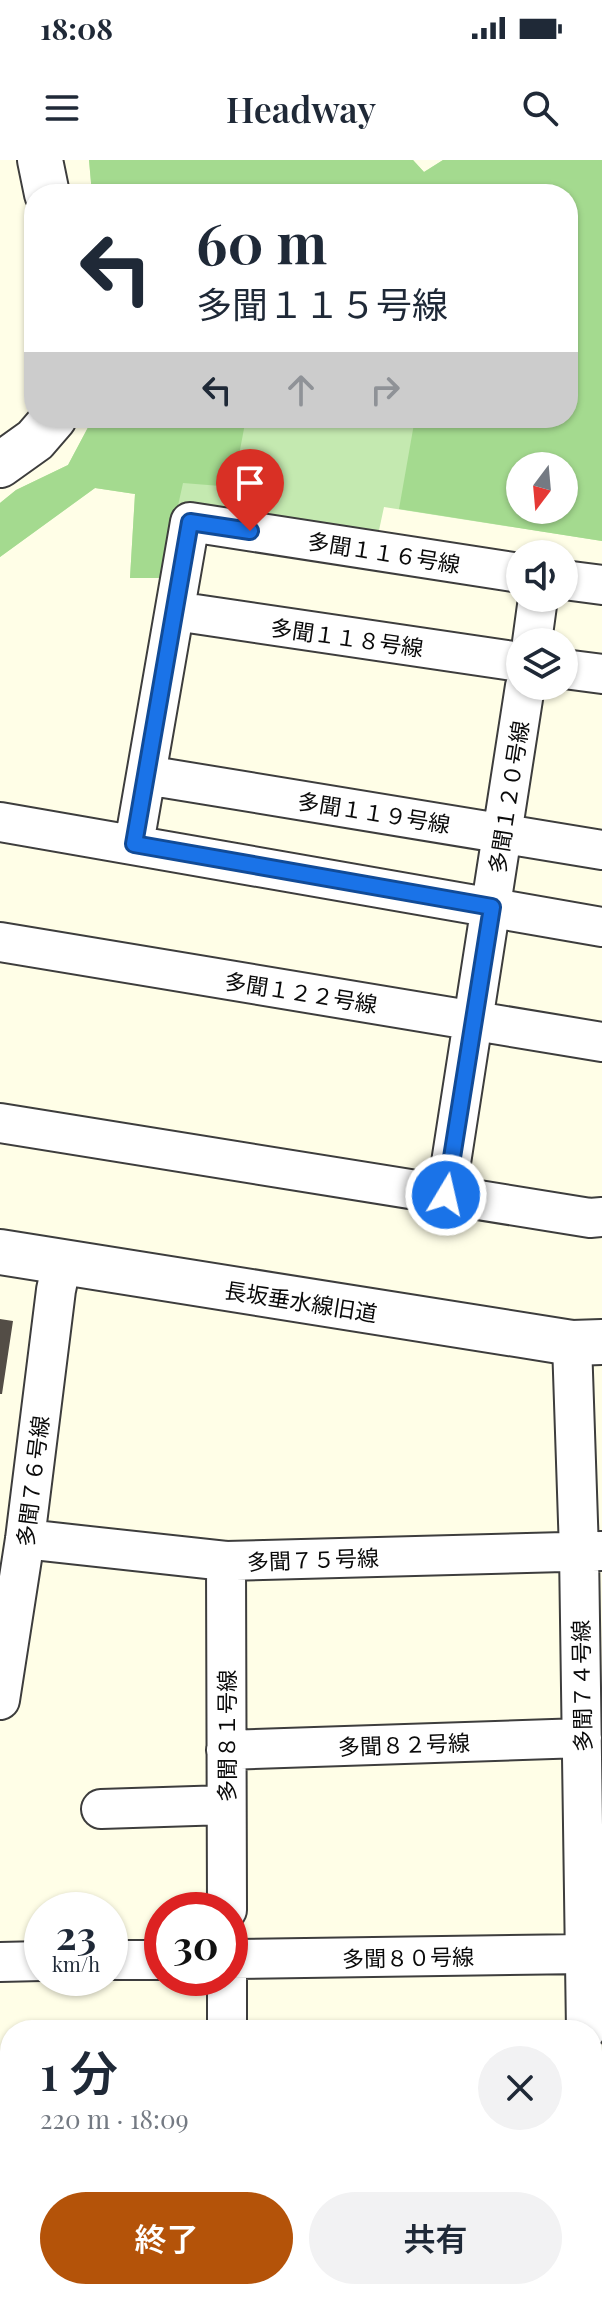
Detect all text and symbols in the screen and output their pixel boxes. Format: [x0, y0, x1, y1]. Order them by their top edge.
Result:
text: 18:08 [40, 8, 113, 48]
text: Headway [226, 84, 376, 132]
icon: menu [40, 86, 84, 130]
icon: search [518, 86, 562, 130]
text: 60 m [196, 204, 327, 279]
icon: left [64, 216, 168, 320]
text: 多聞１１５号線 [196, 279, 448, 327]
icon: left [195, 368, 239, 412]
icon: ahead [279, 368, 323, 412]
icon: right [363, 368, 407, 412]
pin [216, 449, 284, 531]
north arrow [506, 452, 578, 524]
map controls [506, 452, 578, 700]
icon: arrive [228, 461, 272, 505]
street label: 多聞１１６号線 [306, 525, 462, 579]
button: sound [506, 540, 578, 612]
street label: 多聞１１８号線 [269, 611, 425, 663]
button: layers [506, 628, 578, 700]
street label: 多聞１２０号線 [481, 719, 535, 875]
street label: 多聞１１９号線 [296, 785, 452, 839]
street label: 多聞１２２号線 [223, 965, 379, 1019]
position arrow [404, 1153, 488, 1237]
street label: 長坂垂水線旧道 [223, 1274, 379, 1328]
street label: 多聞７６号線 [9, 1414, 55, 1548]
street label: 多聞７５号線 [247, 1542, 379, 1576]
street label: 多聞７４号線 [565, 1620, 597, 1752]
street label: 多聞８１号線 [211, 1670, 241, 1802]
street label: 多聞８２号線 [338, 1727, 470, 1761]
speed limit sign: 30 [144, 1892, 248, 1996]
text: 23 [56, 1907, 96, 1960]
street label: 多聞８０号線 [342, 1941, 474, 1973]
text: km/h [52, 1950, 100, 1977]
text: 1 分 [40, 2039, 118, 2103]
button: close [478, 2046, 562, 2130]
text: 220 m · 18:09 [40, 2101, 189, 2136]
button: 終了 [40, 2192, 293, 2284]
button: 共有 [309, 2192, 562, 2284]

